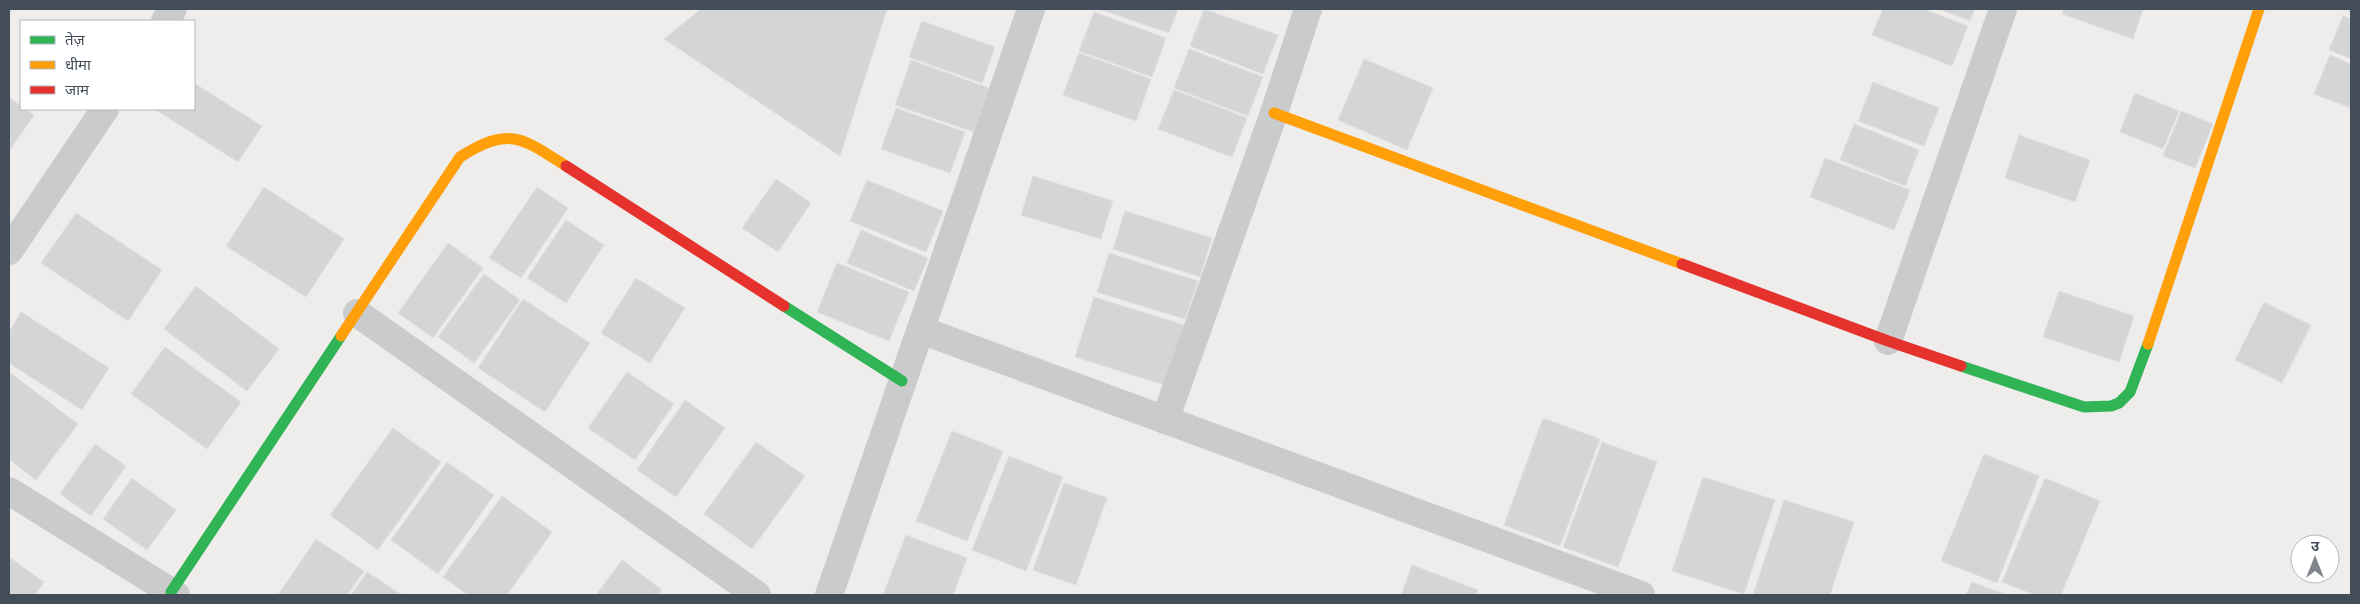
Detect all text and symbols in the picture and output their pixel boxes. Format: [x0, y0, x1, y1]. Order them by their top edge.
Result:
legend [20, 20, 195, 110]
text: तेज़ [65, 31, 86, 50]
text: धीमा [65, 56, 92, 75]
text: जाम [65, 81, 90, 100]
north arrow [2290, 534, 2340, 584]
text: उ [2311, 538, 2320, 555]

